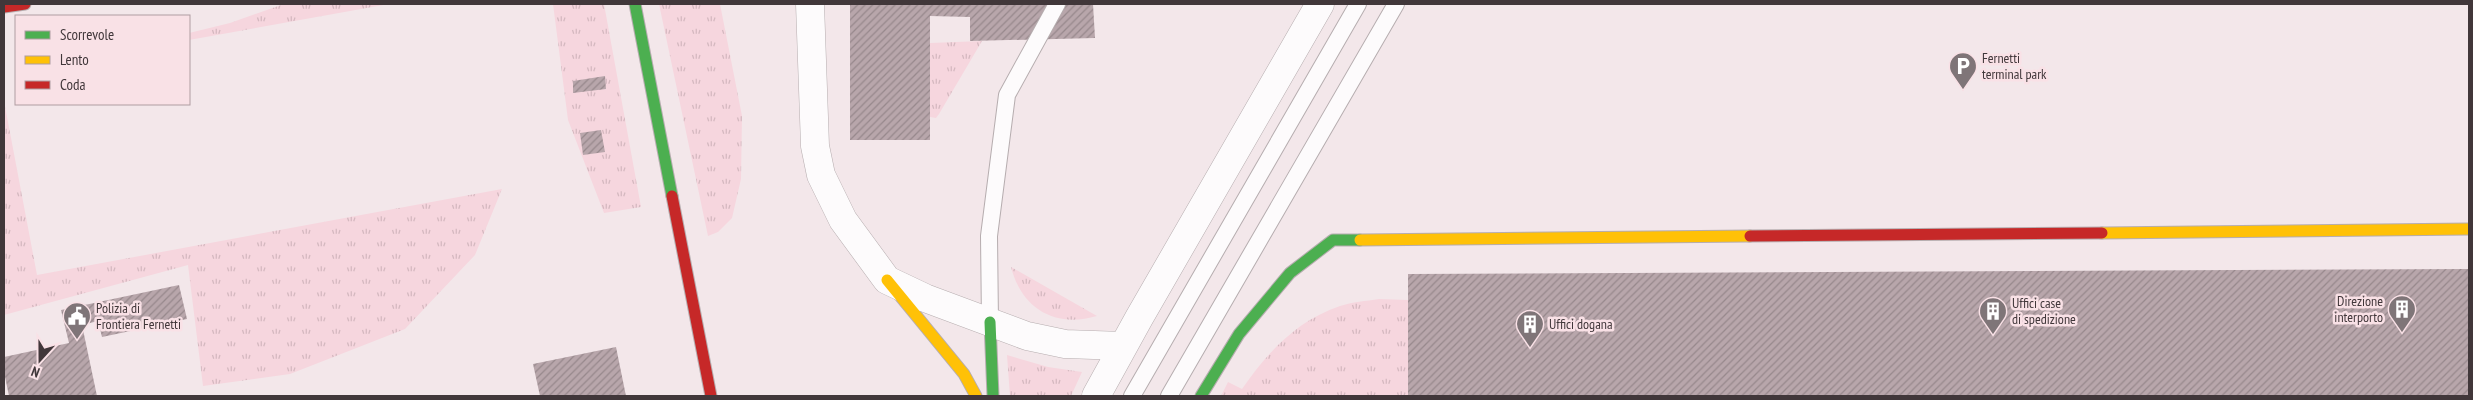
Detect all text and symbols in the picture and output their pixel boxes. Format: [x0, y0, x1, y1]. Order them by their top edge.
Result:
legend [15, 15, 190, 105]
text: Scorrevole [60, 25, 114, 44]
place label: Fernetti terminal park [1982, 49, 2047, 83]
text: Lento [60, 50, 89, 69]
parking icon: Fernetti terminal park [1948, 51, 1978, 90]
text: Coda [60, 75, 85, 94]
place label: Direzione interporto [2334, 292, 2383, 326]
place label: Uffici case di spedizione [2012, 294, 2076, 328]
building icon: Direzione interporto [2387, 294, 2417, 333]
building icon: Uffici case di spedizione [1978, 296, 2008, 335]
place label: Polizia di Frontiera Fernetti [96, 299, 181, 333]
public building icon: Polizia di Frontiera Fernetti [62, 301, 92, 340]
building icon: Uffici dogana [1515, 309, 1545, 348]
place label: Uffici dogana [1549, 315, 1613, 333]
north arrow [15, 335, 65, 385]
text: N [29, 362, 42, 382]

